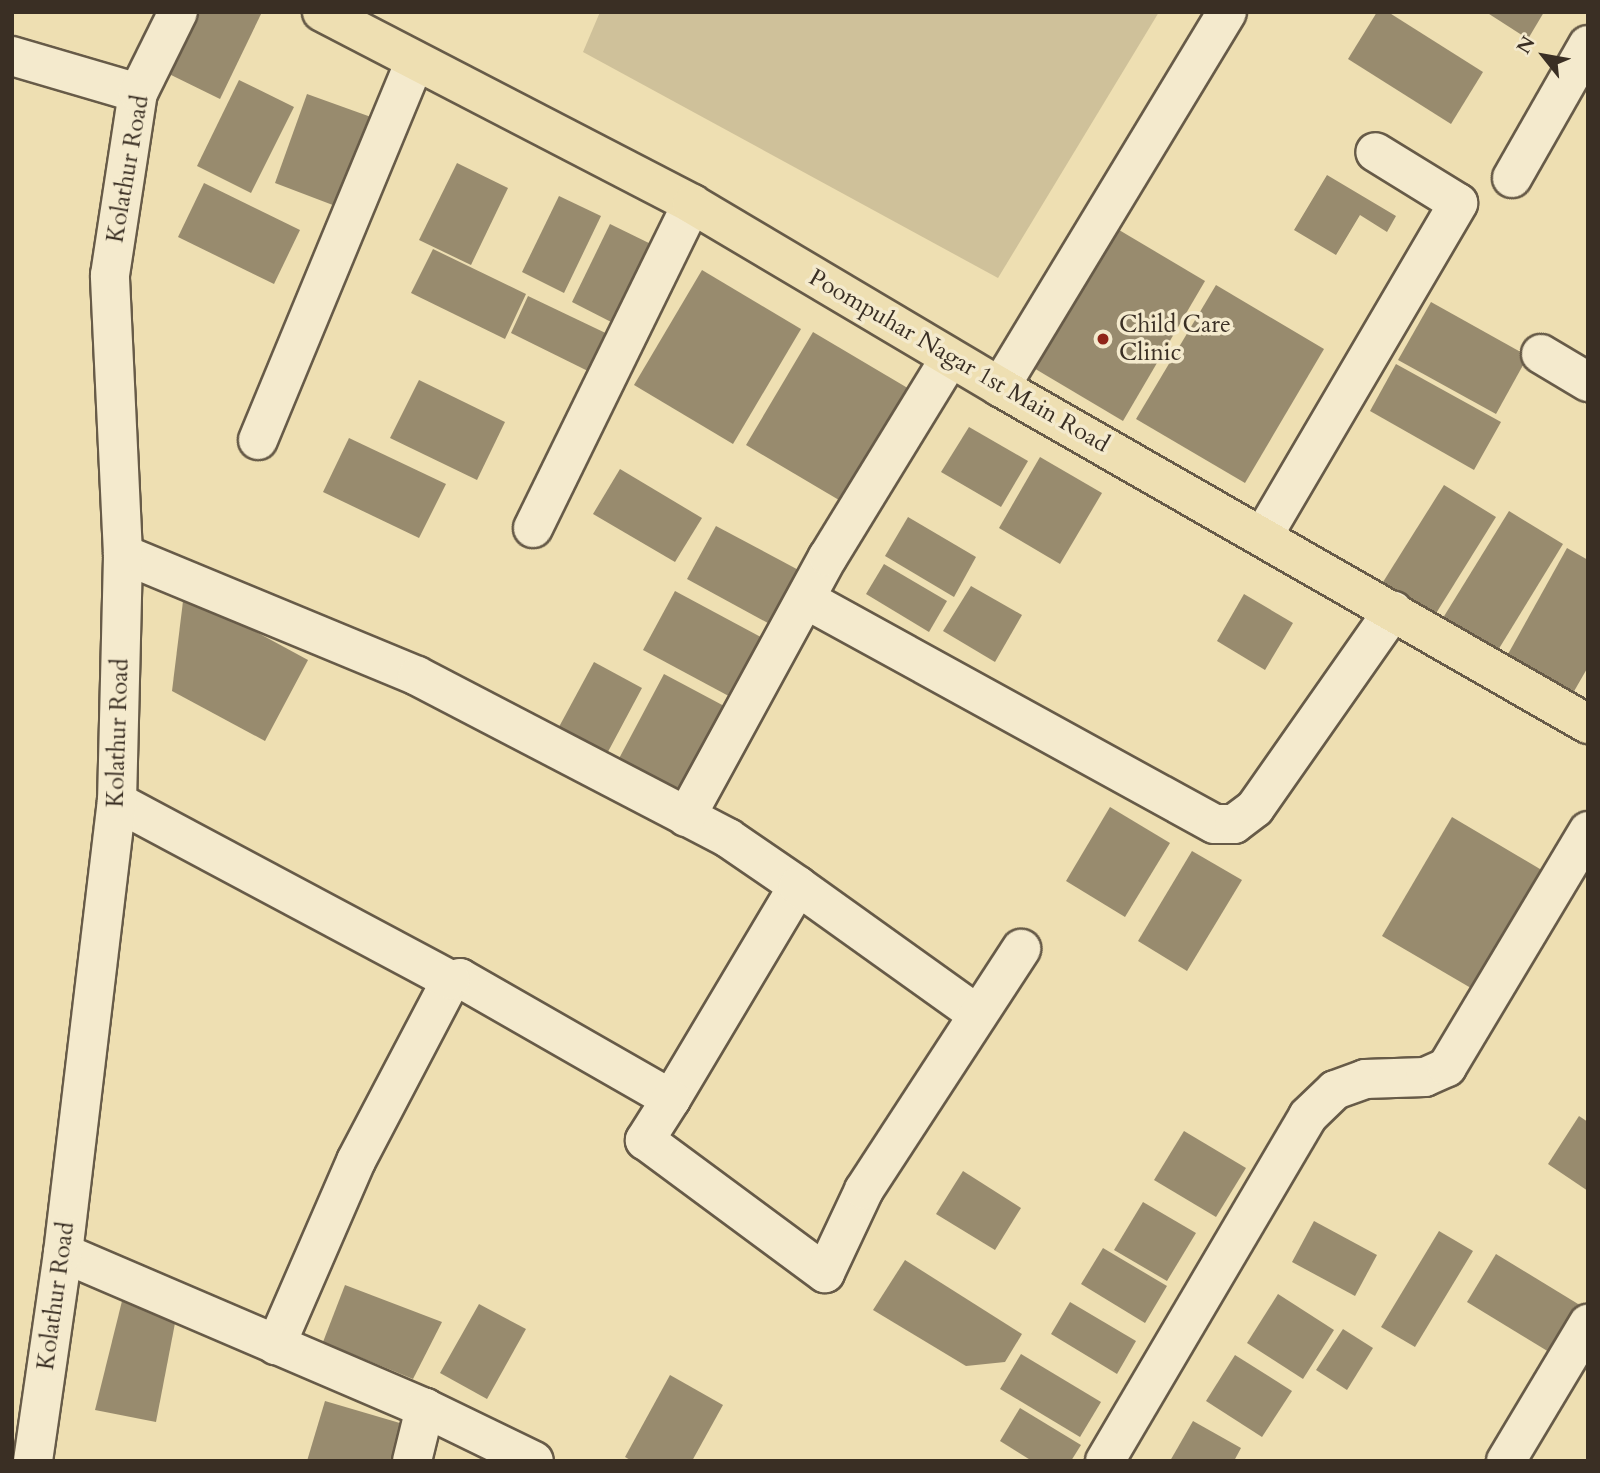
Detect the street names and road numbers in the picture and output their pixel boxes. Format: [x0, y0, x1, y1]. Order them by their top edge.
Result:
street label: Kolathur Road [101, 93, 155, 245]
street label: Poompuhar Nagar 1st Main Road [804, 263, 1114, 459]
street label: Kolathur Road [101, 658, 135, 808]
street label: Kolathur Road [31, 1220, 81, 1372]

